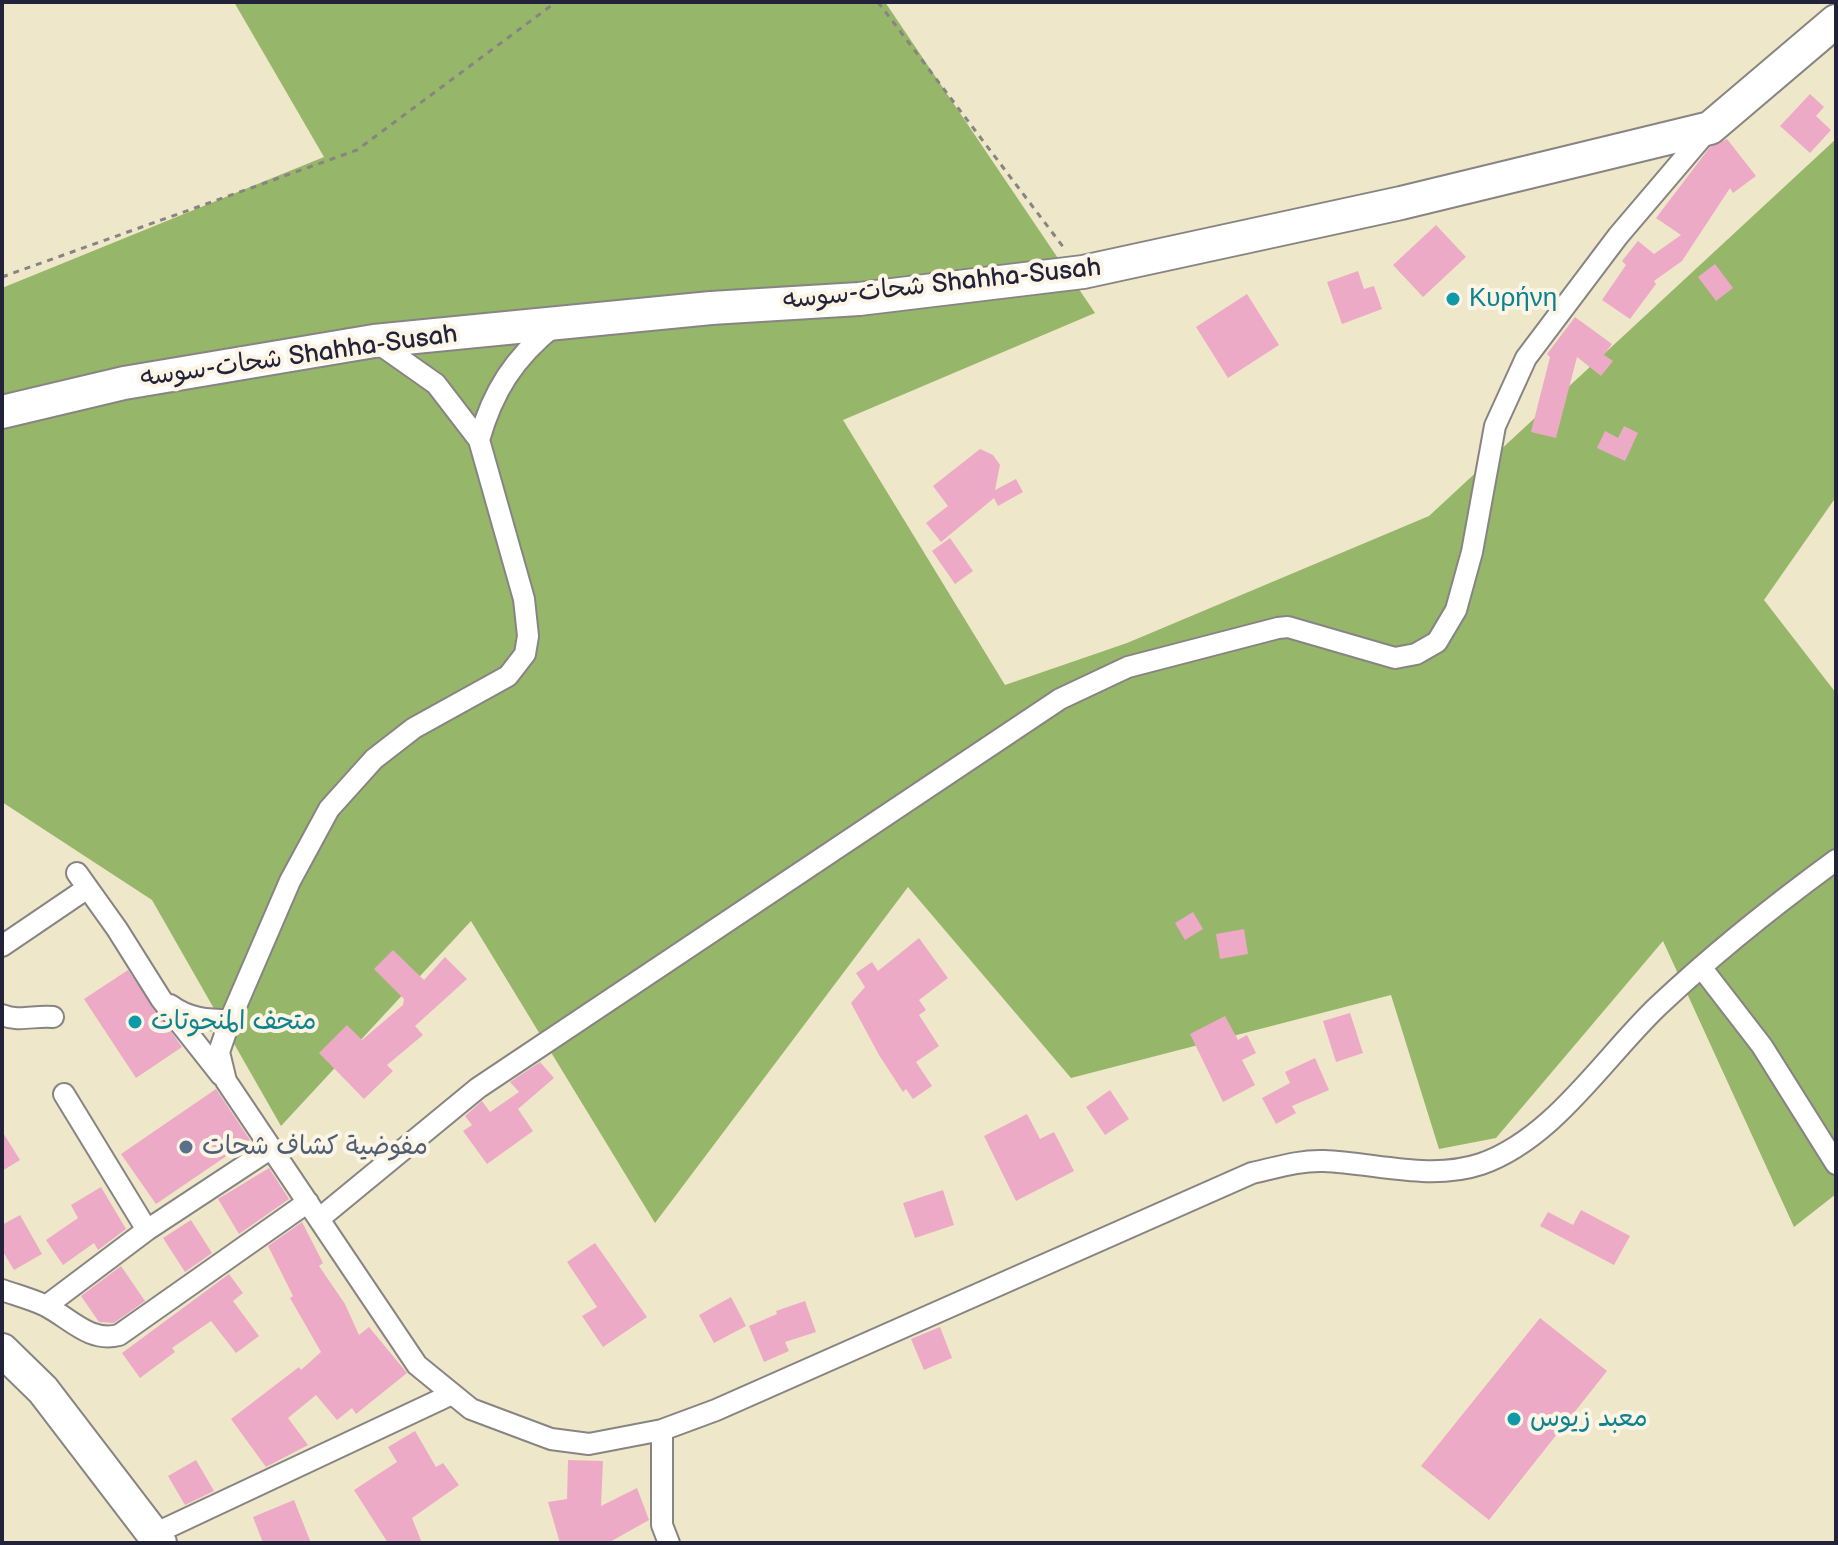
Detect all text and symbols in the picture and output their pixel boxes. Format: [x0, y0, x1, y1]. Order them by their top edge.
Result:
street label: شحات-سوسه Shahha-Susah [781, 253, 1103, 317]
place label: Κυρήνη [1469, 283, 1557, 315]
marker: Κυρήνη [1444, 290, 1462, 308]
street label: شحات-سوسه Shahha-Susah [138, 319, 460, 395]
place label: متحف المنحوتات [151, 1006, 316, 1038]
marker: متحف المنحوتات [126, 1013, 144, 1031]
place label: مفوضية كشاف شحات [202, 1131, 428, 1163]
marker: مفوضية كشاف شحات [177, 1138, 195, 1156]
place label: معبد زيوس [1530, 1403, 1648, 1435]
marker: معبد زيوس [1505, 1410, 1523, 1428]

